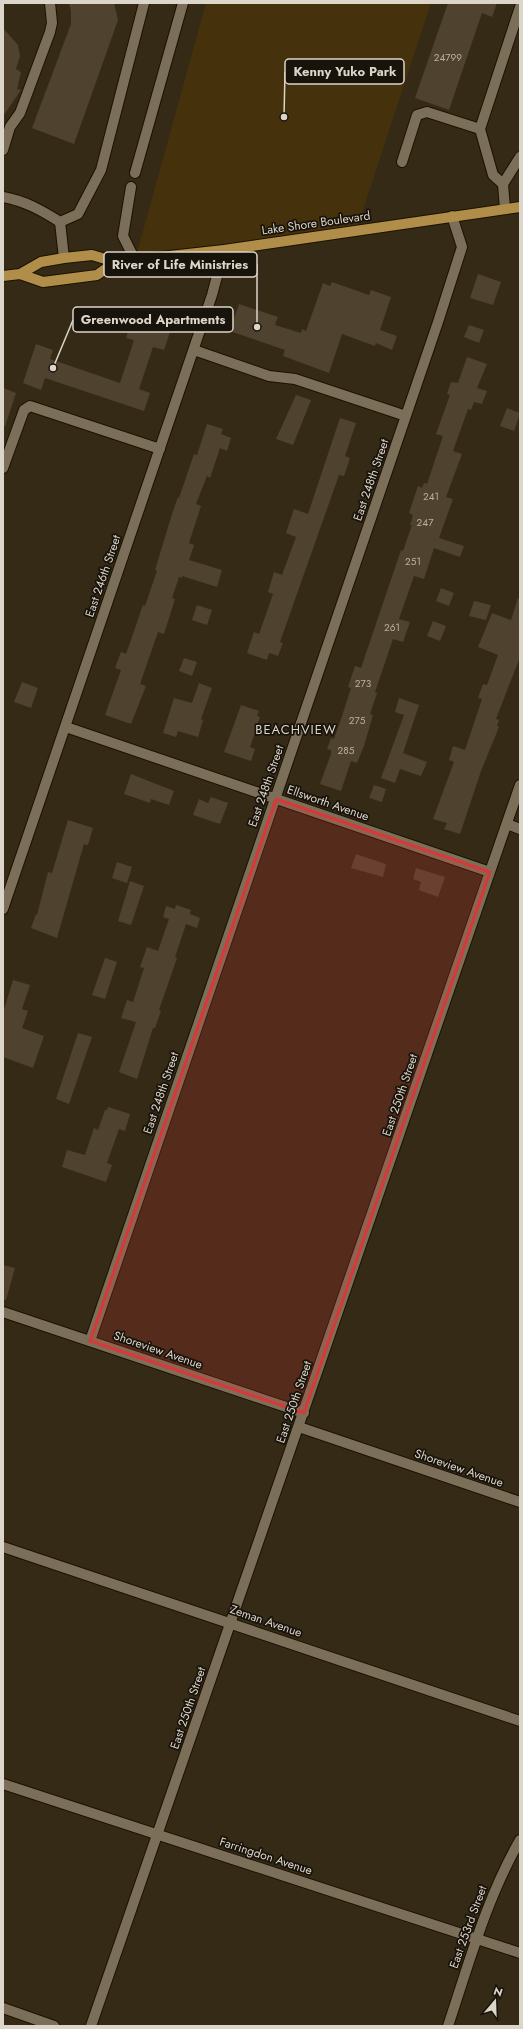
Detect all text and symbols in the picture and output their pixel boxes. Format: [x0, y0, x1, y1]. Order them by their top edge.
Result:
house number: 24799 [434, 50, 462, 65]
callout: Kenny Yuko Park [285, 59, 404, 84]
text: Kenny Yuko Park [293, 62, 397, 81]
street label: Lake Shore Boulevard [261, 206, 371, 240]
callout: River of Life Ministries [104, 252, 257, 277]
text: River of Life Ministries [112, 255, 248, 274]
callout: Greenwood Apartments [73, 307, 233, 332]
text: Greenwood Apartments [81, 310, 225, 329]
street label: East 248th Street [349, 437, 393, 523]
house number: 241 [423, 489, 439, 504]
house number: 247 [417, 515, 434, 530]
street label: East 246th Street [81, 532, 126, 620]
house number: 251 [405, 554, 421, 569]
house number: 261 [384, 620, 400, 635]
house number: 273 [355, 676, 372, 691]
house number: 275 [349, 713, 366, 728]
district label: BEACHVIEW [255, 720, 337, 739]
street label: East 248th Street [244, 743, 288, 829]
house number: 285 [338, 743, 355, 758]
street label: Ellsworth Avenue [285, 781, 371, 825]
street label: East 248th Street [139, 1050, 183, 1136]
street label: East 250th Street [378, 1051, 423, 1139]
street label: Shoreview Avenue [111, 1326, 205, 1374]
street label: East 250th Street [272, 1358, 317, 1446]
street label: Shoreview Avenue [412, 1444, 506, 1492]
street label: Zeman Avenue [228, 1600, 304, 1642]
street label: East 250th Street [166, 1664, 211, 1752]
street label: Farringdon Avenue [217, 1833, 315, 1879]
street label: East 253rd Street [445, 1883, 491, 1971]
north arrow [475, 1981, 515, 2021]
text: N [492, 1983, 505, 2001]

